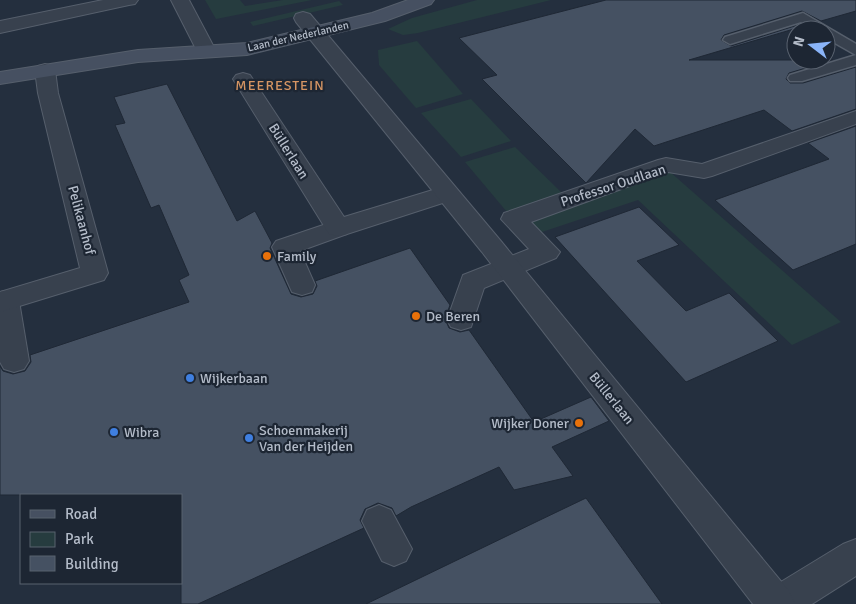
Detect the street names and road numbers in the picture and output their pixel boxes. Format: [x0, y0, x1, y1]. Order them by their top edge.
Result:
street label: Laan der Nederlanden [246, 19, 350, 54]
street label: Büllerlaan [265, 120, 312, 182]
street label: Professor Oudlaan [559, 160, 668, 210]
street label: Pelikaanhof [64, 184, 99, 258]
street label: Büllerlaan [585, 369, 638, 428]

